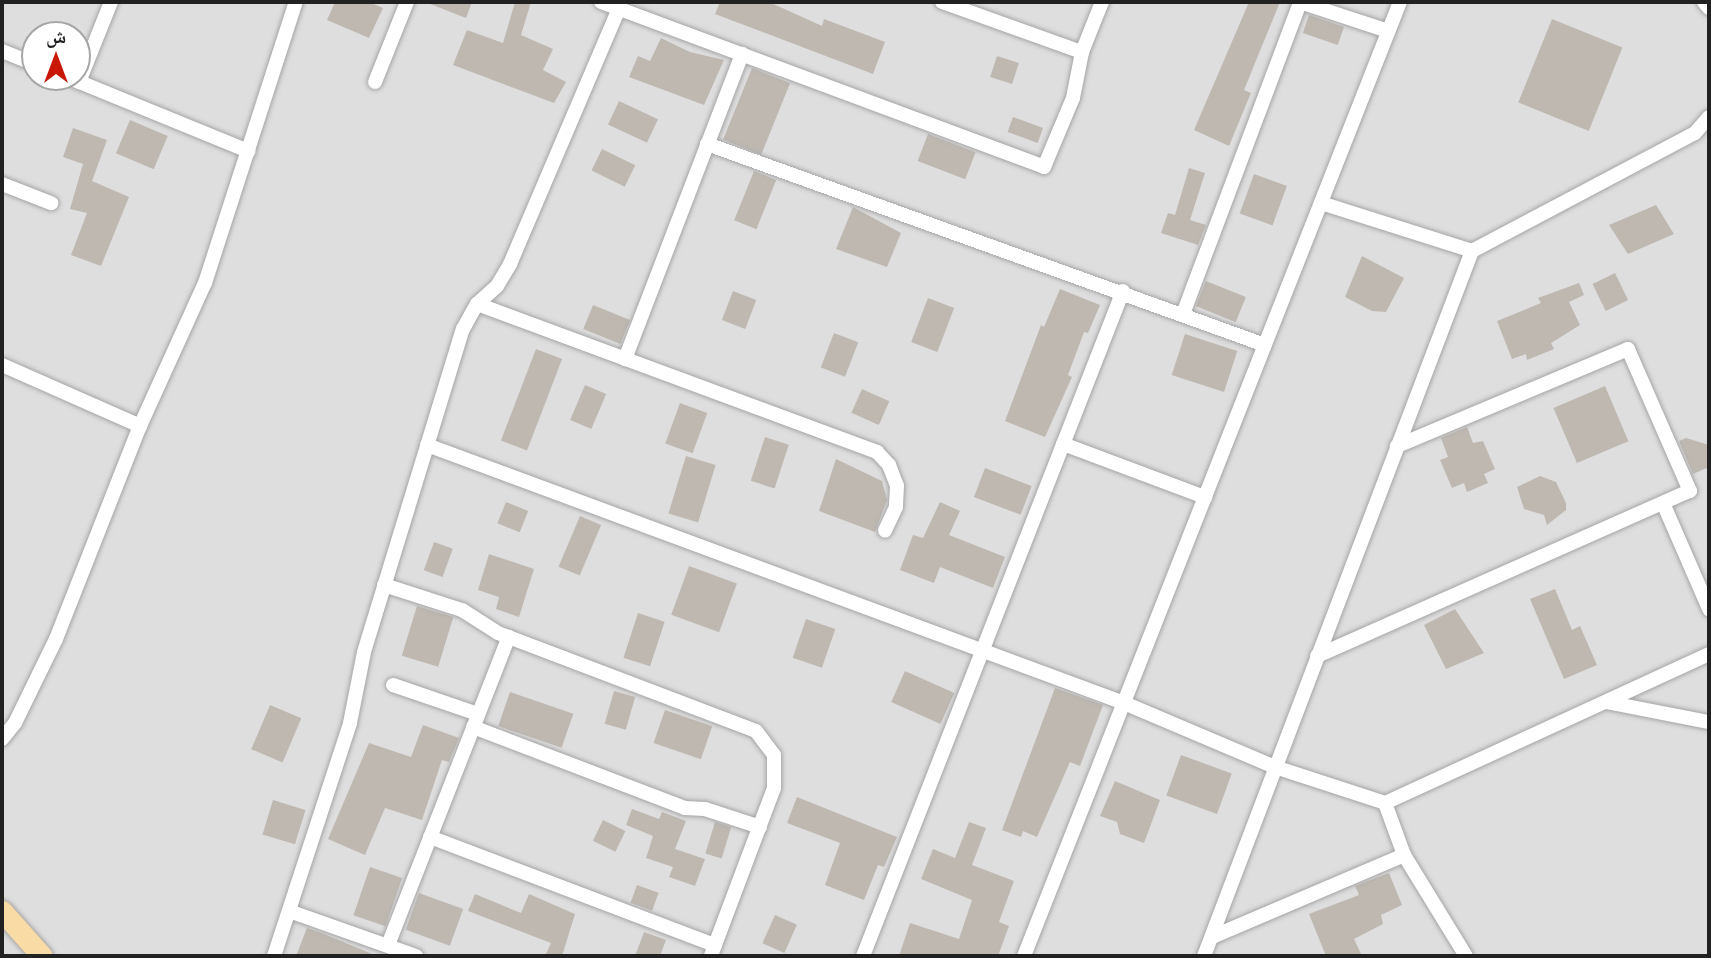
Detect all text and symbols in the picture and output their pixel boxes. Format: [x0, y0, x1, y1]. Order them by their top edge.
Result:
north arrow [21, 21, 91, 91]
text: ش [46, 25, 66, 48]

